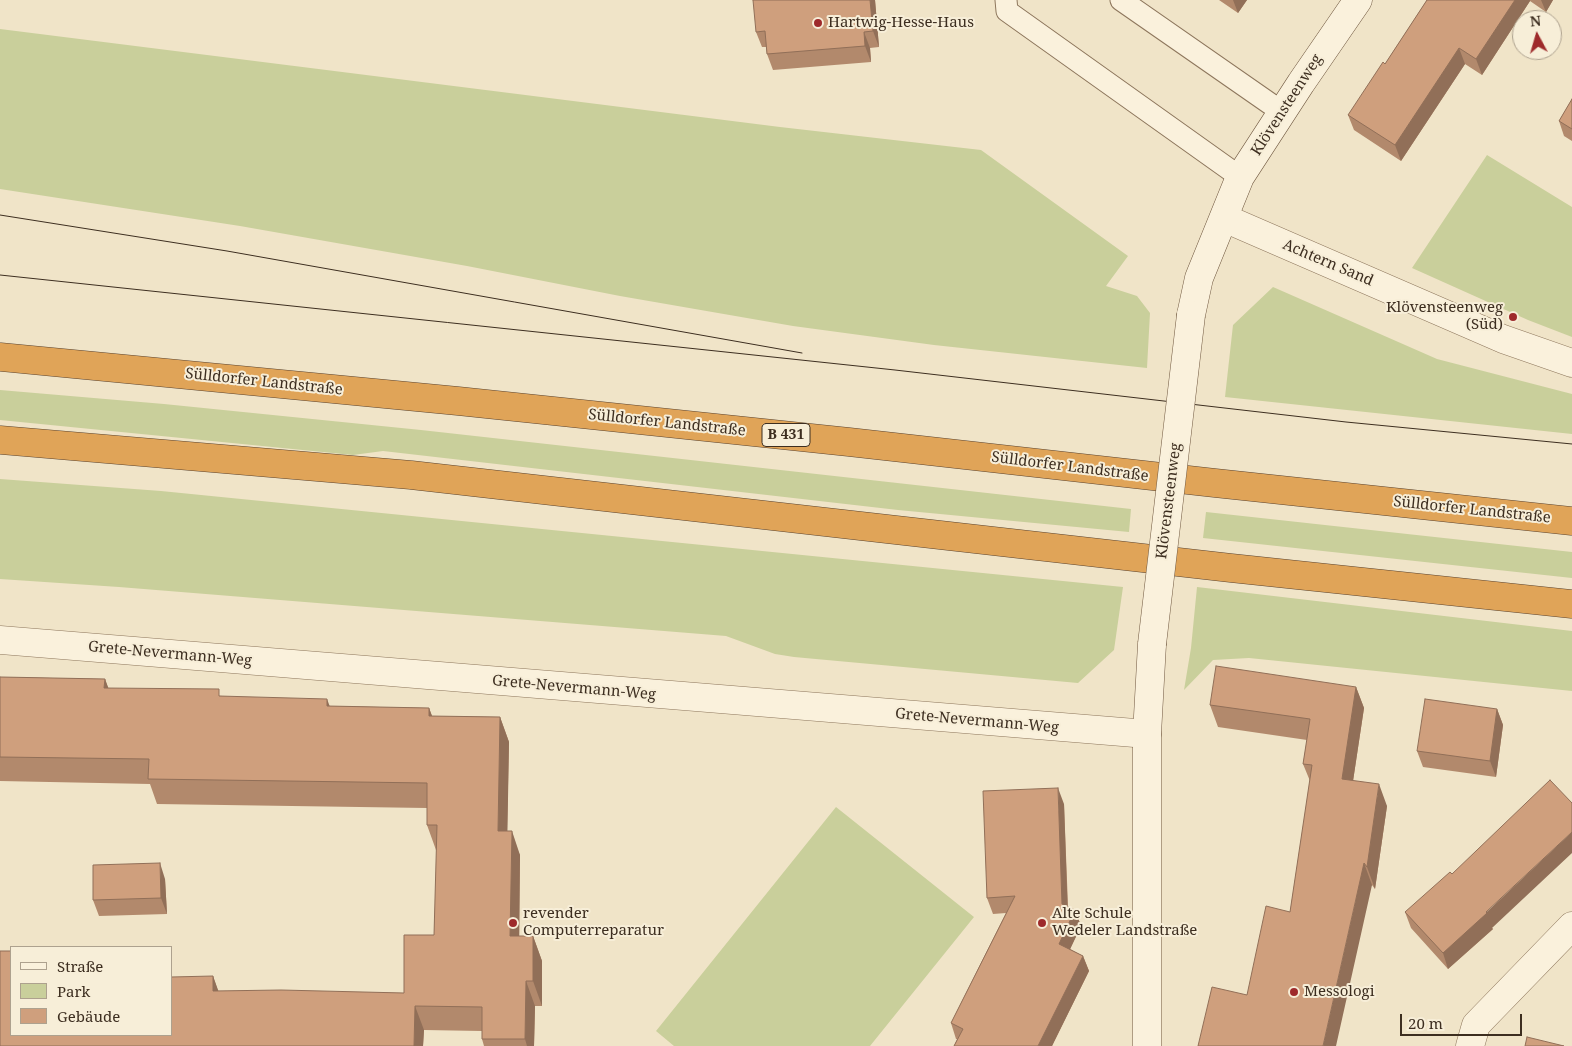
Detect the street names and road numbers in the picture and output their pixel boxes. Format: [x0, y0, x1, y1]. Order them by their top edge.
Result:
street label: Klövensteenweg [1248, 51, 1326, 159]
street label: Achtern Sand [1280, 236, 1376, 290]
street label: Sülldorfer Landstraße [184, 365, 344, 399]
street label: Sülldorfer Landstraße [587, 406, 747, 440]
road number: B 431 [762, 424, 810, 446]
street label: Klövensteenweg [1153, 442, 1185, 560]
street label: Sülldorfer Landstraße [990, 448, 1150, 486]
street label: Sülldorfer Landstraße [1392, 493, 1552, 527]
street label: Grete-Nevermann-Weg [87, 638, 253, 670]
street label: Grete-Nevermann-Weg [491, 672, 657, 704]
street label: Grete-Nevermann-Weg [894, 705, 1060, 737]

